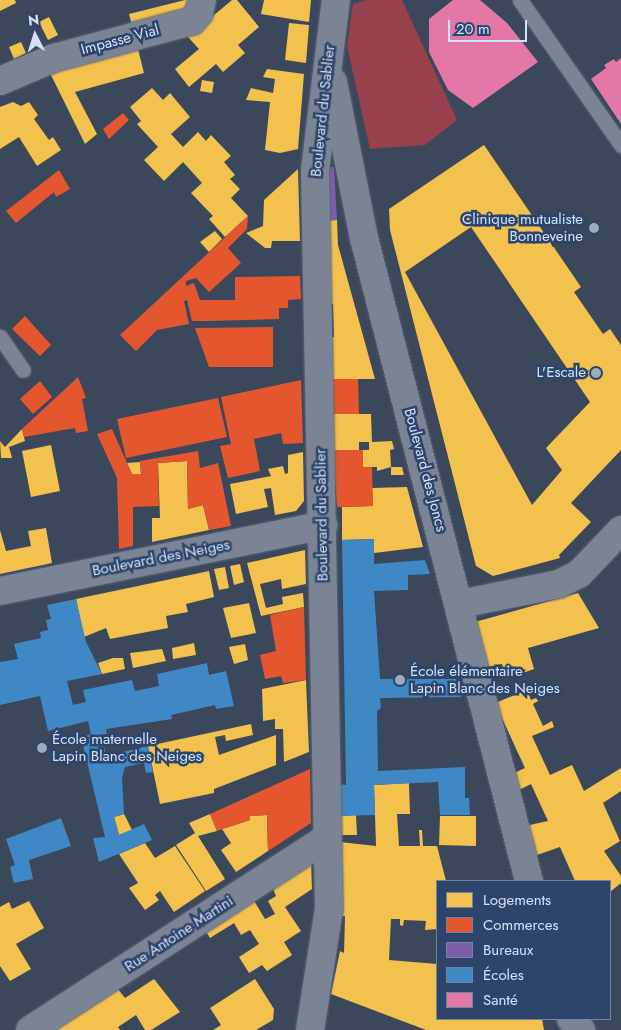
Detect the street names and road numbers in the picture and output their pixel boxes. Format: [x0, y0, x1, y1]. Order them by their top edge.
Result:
street label: Impasse Vial [79, 21, 161, 59]
street label: Boulevard du Sablier [307, 44, 339, 178]
street label: Boulevard des Joncs [400, 406, 450, 534]
street label: Boulevard du Sablier [312, 449, 332, 581]
street label: Boulevard des Neiges [91, 536, 231, 580]
street label: Rue Antoine Martini [121, 892, 237, 976]

